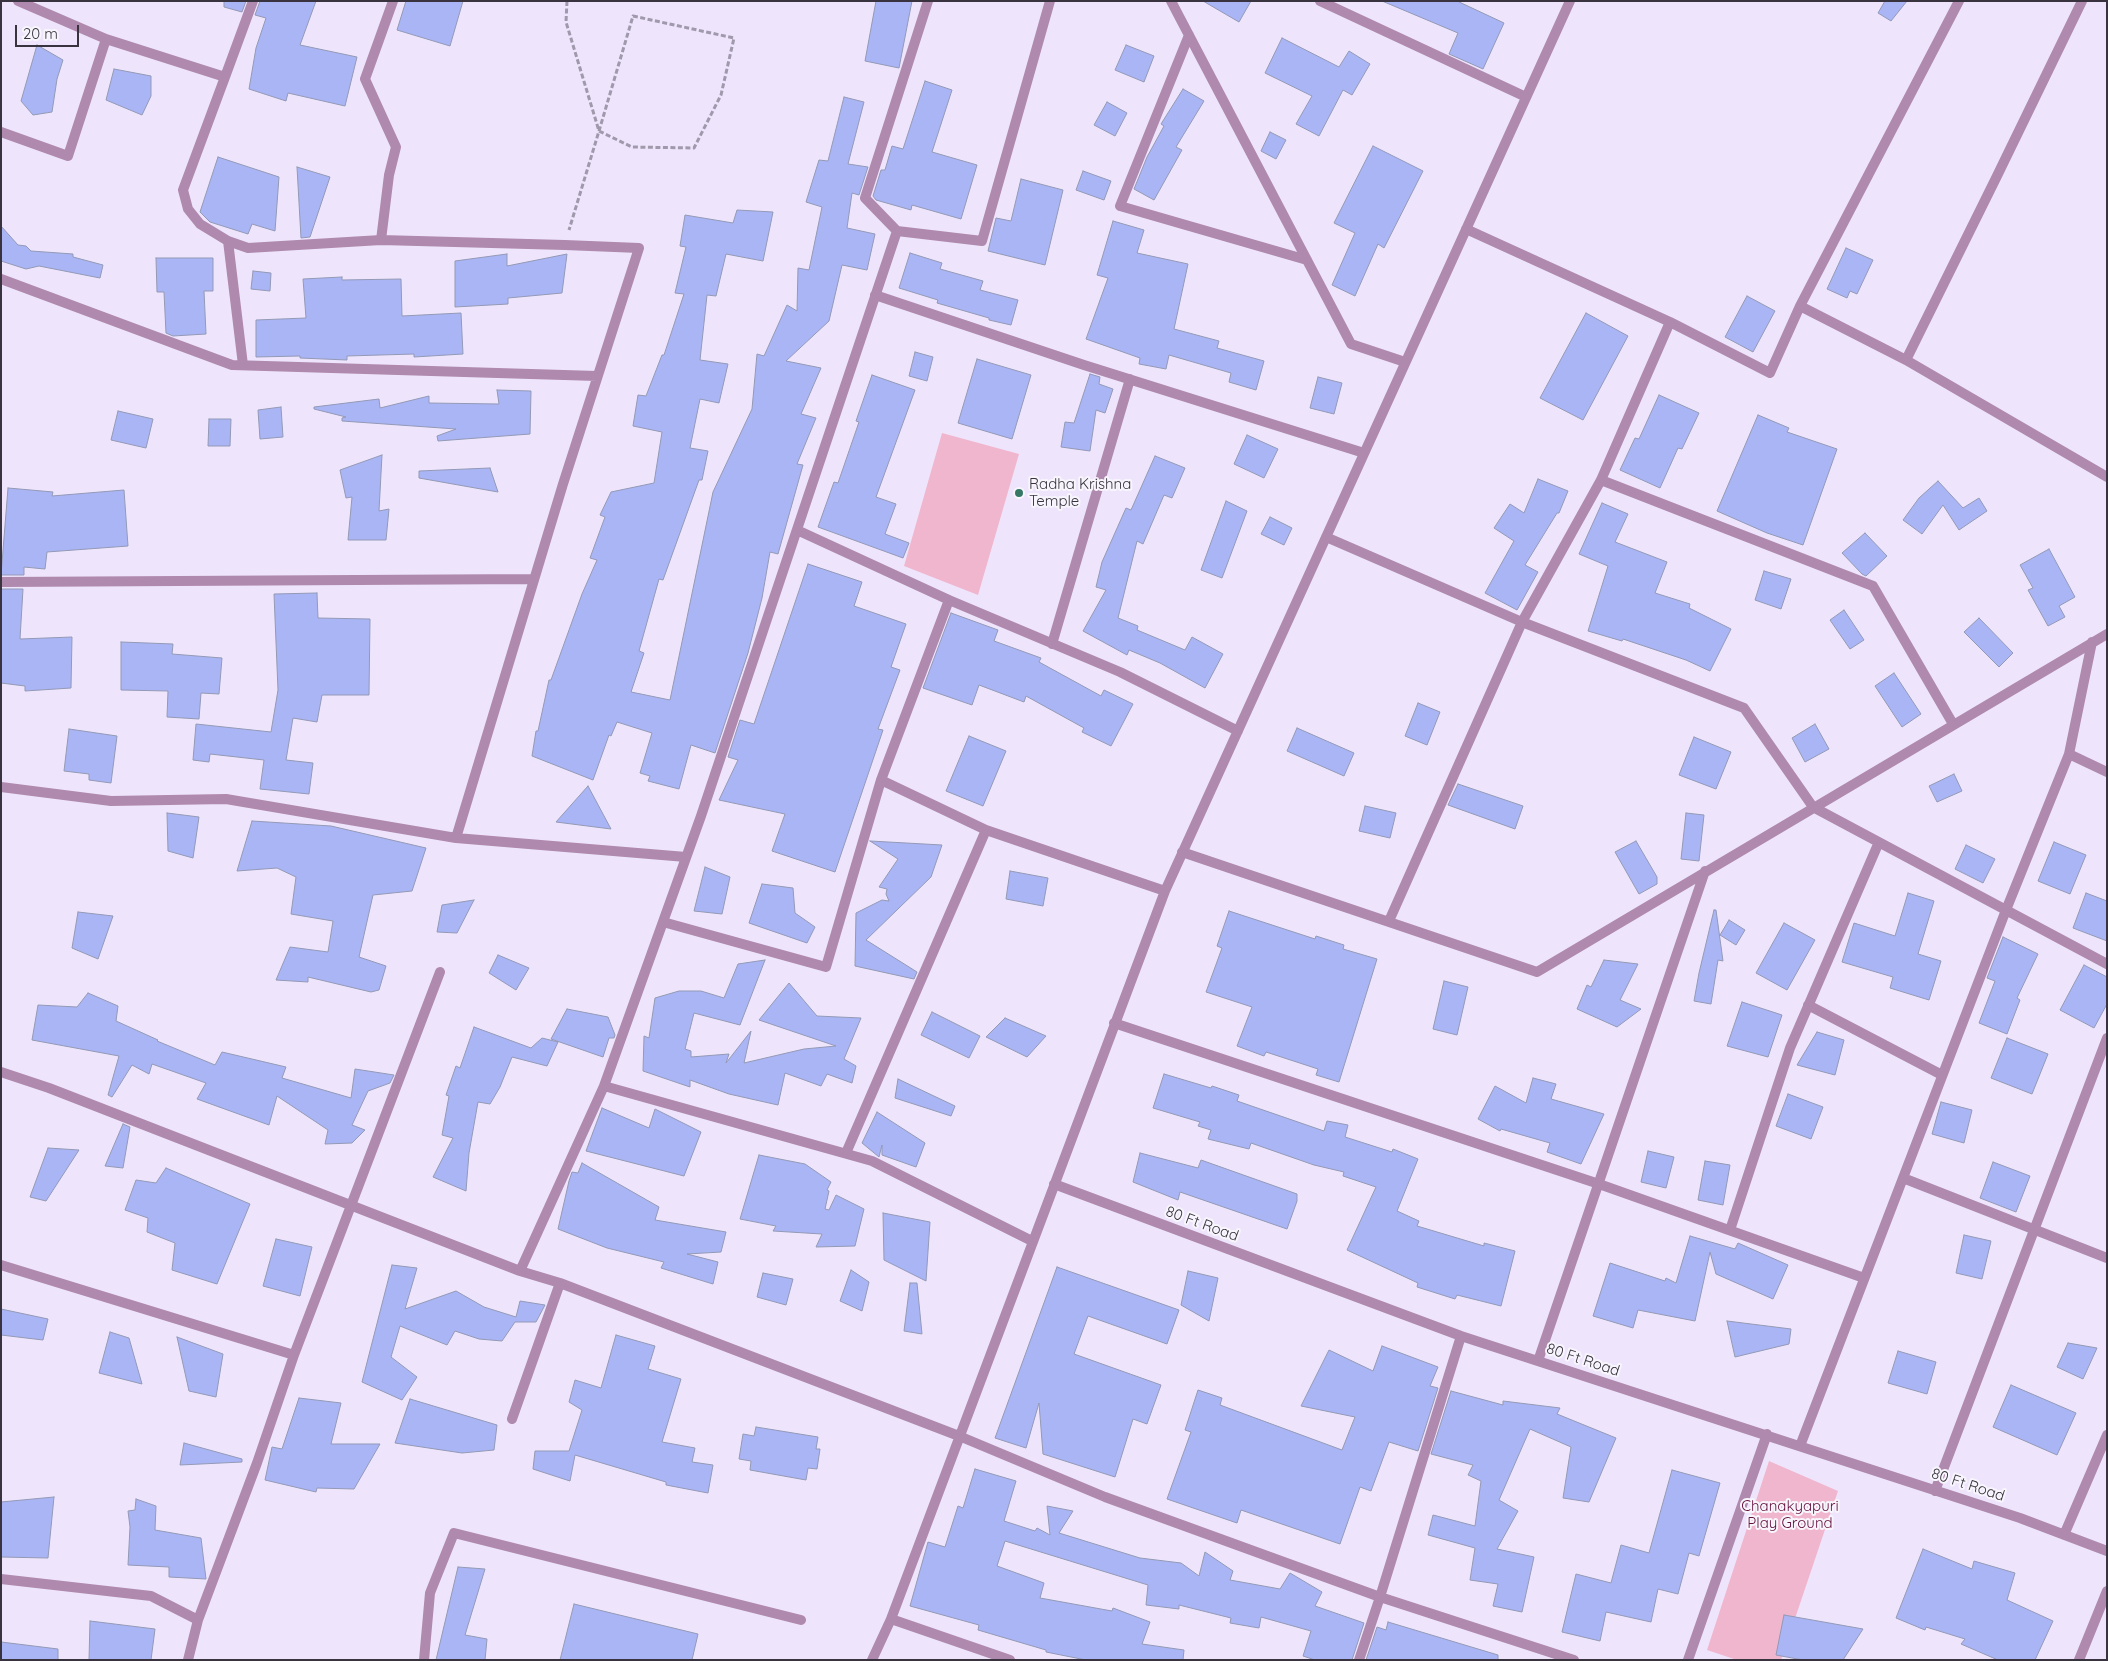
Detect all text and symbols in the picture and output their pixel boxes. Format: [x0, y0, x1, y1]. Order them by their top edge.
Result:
scale bar [18, 15, 81, 47]
text: 20 m [23, 24, 58, 43]
place label: Radha Krishna Temple [1029, 475, 1131, 510]
marker: Radha Krishna Temple [1013, 487, 1025, 499]
street label: 80 Ft Road [1163, 1203, 1241, 1245]
street label: 80 Ft Road [1544, 1340, 1622, 1380]
street label: 80 Ft Road [1929, 1465, 2007, 1505]
park label: Chanakyapuri Play Ground [1741, 1497, 1839, 1532]

